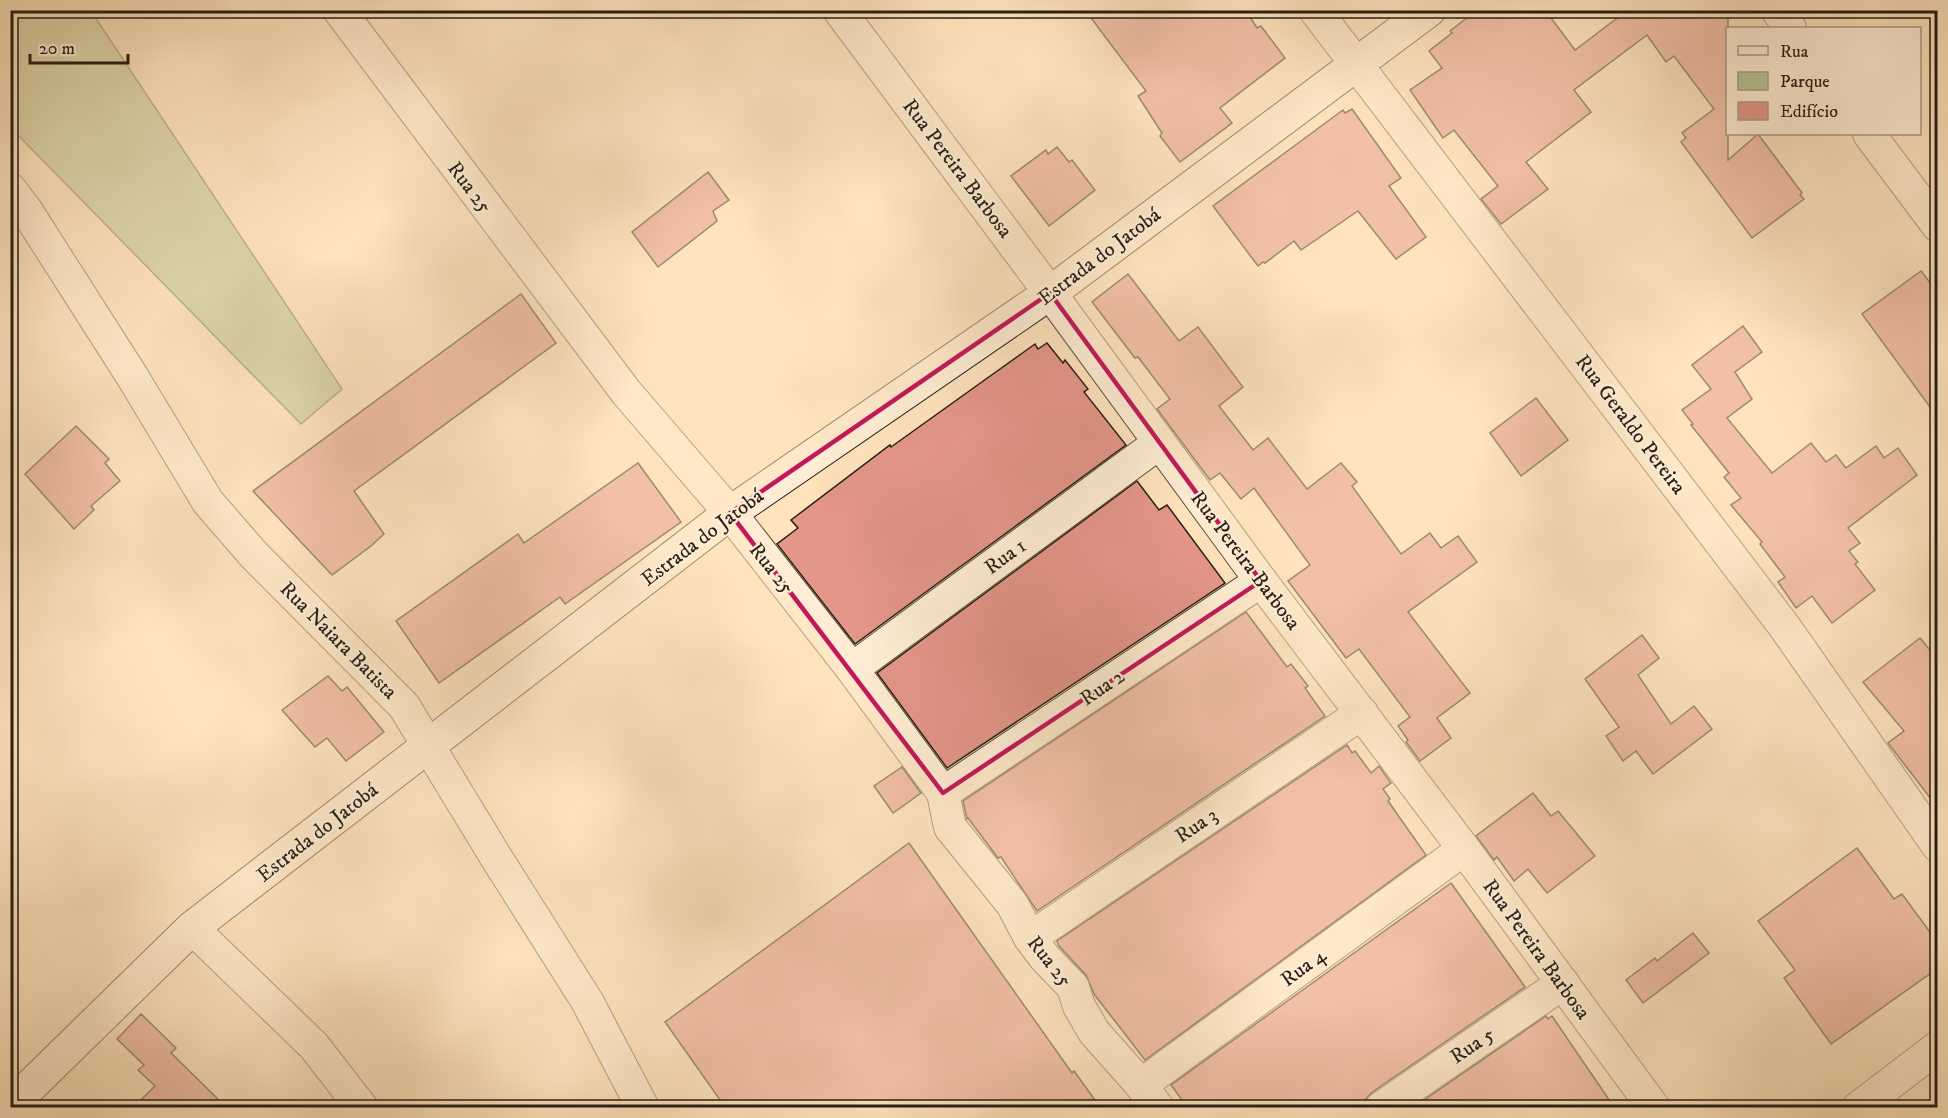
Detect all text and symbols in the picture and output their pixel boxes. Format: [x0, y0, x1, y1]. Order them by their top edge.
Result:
scale bar [30, 27, 128, 65]
legend [1726, 27, 1921, 135]
text: 20 m [39, 38, 75, 60]
text: Rua [1780, 41, 1809, 63]
text: Parque [1780, 71, 1830, 93]
street label: Rua Pereira Barbosa [896, 94, 1018, 243]
text: Edifício [1780, 101, 1838, 123]
street label: Rua 25 [441, 157, 497, 219]
street label: Estrada do Jatobá [1033, 202, 1166, 311]
street label: Rua Geraldo Pereira [1569, 350, 1691, 500]
street label: Estrada do Jatobá [636, 483, 769, 592]
street label: Rua Pereira Barbosa [1184, 486, 1306, 635]
street label: Rua 1 [980, 533, 1032, 581]
street label: Rua 25 [743, 538, 799, 600]
street label: Rua Naiara Batista [274, 576, 403, 705]
street label: Rua 2 [1075, 663, 1130, 712]
street label: Estrada do Jatobá [252, 777, 384, 888]
street label: Rua 3 [1170, 802, 1223, 849]
street label: Rua Pereira Barbosa [1477, 874, 1596, 1025]
street label: Rua 25 [1021, 931, 1077, 993]
street label: Rua 4 [1276, 942, 1332, 993]
street label: Rua 5 [1445, 1022, 1500, 1070]

